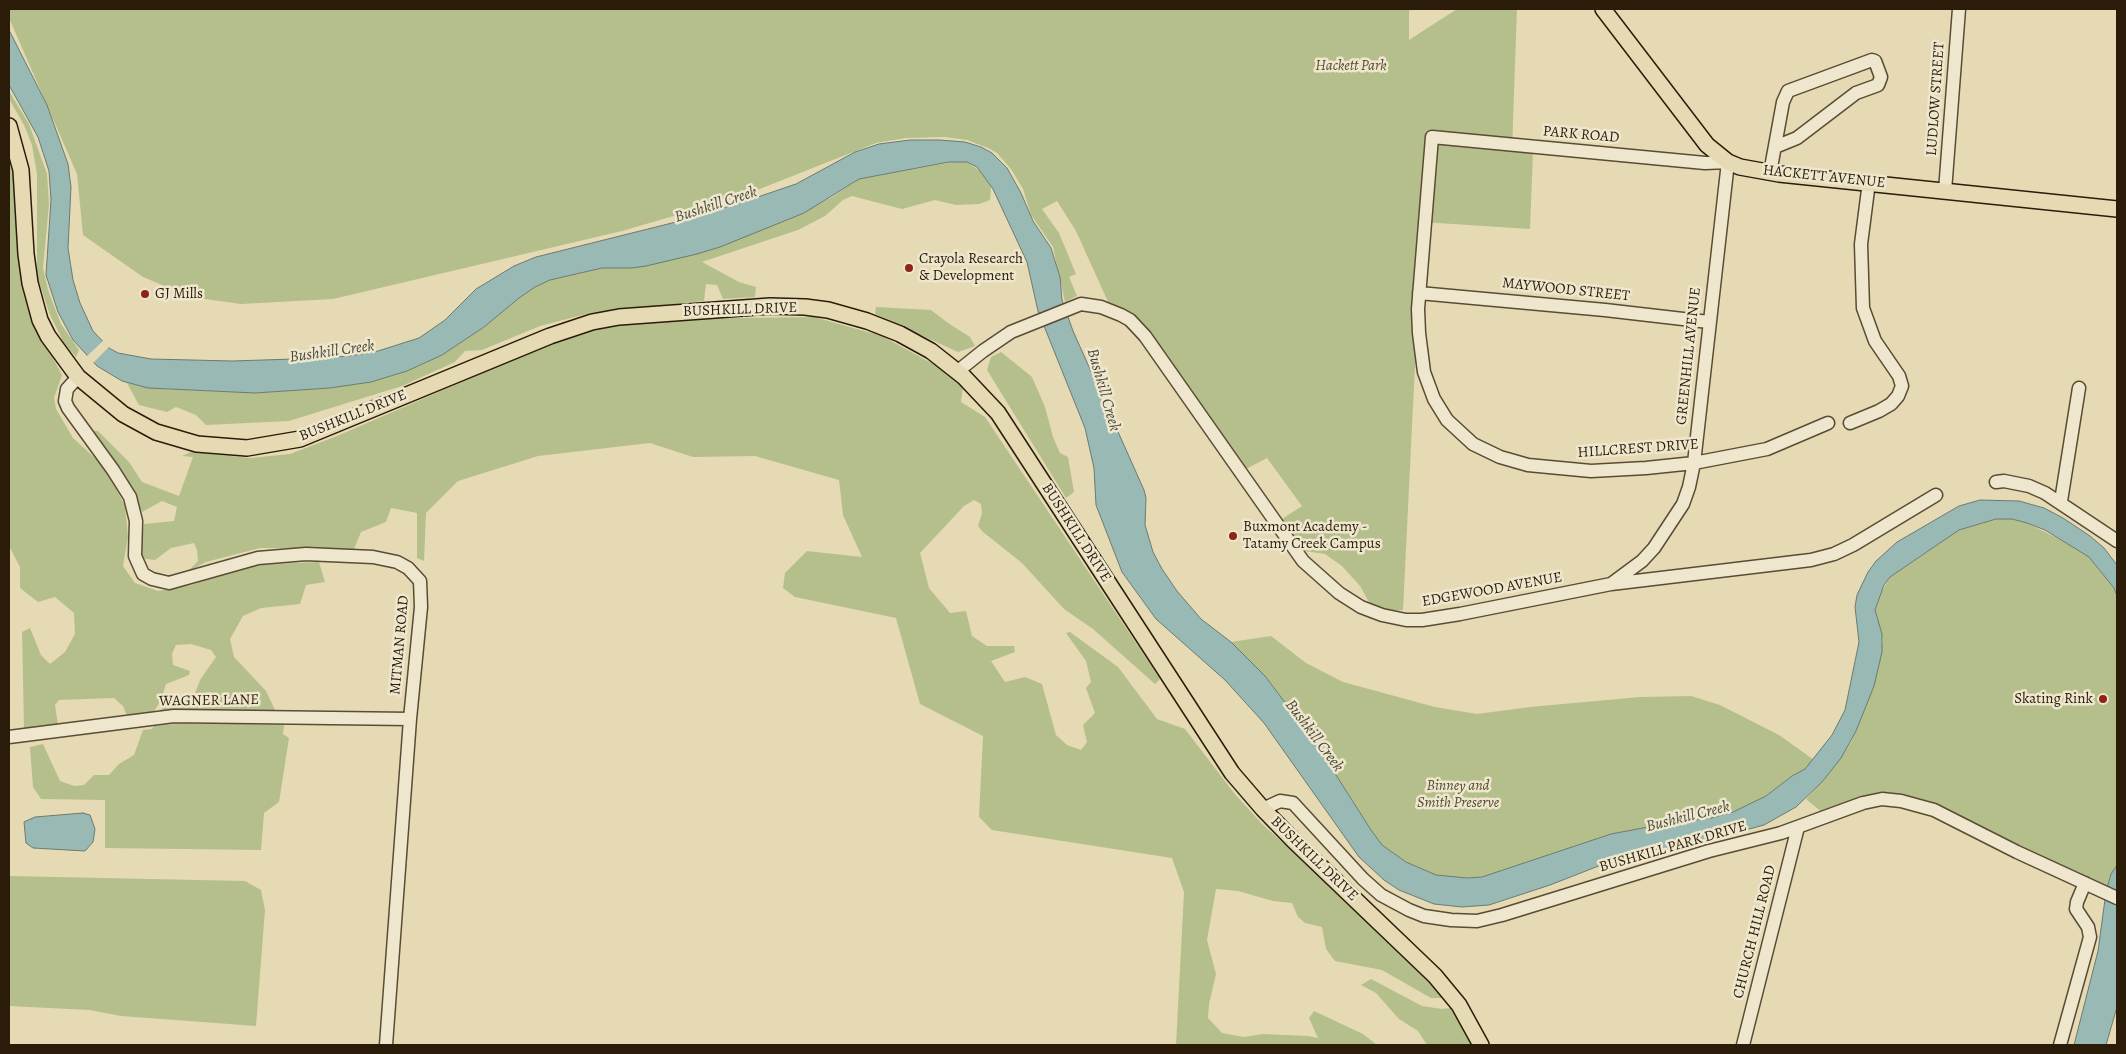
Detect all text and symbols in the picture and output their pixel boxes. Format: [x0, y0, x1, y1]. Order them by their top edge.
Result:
street label: LUDLOW STREET [1923, 41, 1949, 157]
park label: Hackett Park [1315, 57, 1387, 75]
street label: PARK ROAD [1542, 123, 1620, 147]
street label: HACKETT AVENUE [1762, 162, 1886, 192]
water label: Bushkill Creek [672, 183, 760, 227]
place label: Crayola Research & Development [919, 250, 1023, 285]
marker: Crayola Research & Development [903, 262, 915, 274]
street label: MAYWOOD STREET [1501, 274, 1631, 306]
place label: GJ Mills [155, 285, 203, 303]
street label: GREENHILL AVENUE [1673, 286, 1705, 426]
marker: GJ Mills [139, 288, 151, 300]
street label: BUSHKILL DRIVE [683, 299, 797, 321]
water label: Bushkill Creek [288, 337, 376, 367]
water label: Bushkill Creek [1082, 346, 1124, 434]
street label: BUSHKILL DRIVE [297, 386, 409, 446]
street label: HILLCREST DRIVE [1577, 436, 1699, 462]
street label: BUSHKILL DRIVE [1037, 480, 1115, 586]
place label: Buxmont Academy - Tatamy Creek Campus [1243, 518, 1381, 553]
marker: Buxmont Academy - Tatamy Creek Campus [1227, 530, 1239, 542]
street label: EDGEWOOD AVENUE [1420, 569, 1564, 611]
street label: MITMAN ROAD [387, 595, 413, 695]
place label: Skating Rink [2014, 690, 2093, 708]
street label: WAGNER LANE [159, 691, 259, 711]
marker: Skating Rink [2097, 693, 2109, 705]
water label: Bushkill Creek [1281, 696, 1347, 776]
park label: Binney and Smith Preserve [1417, 777, 1499, 812]
water label: Bushkill Creek [1644, 797, 1732, 837]
street label: BUSHKILL DRIVE [1267, 813, 1361, 905]
street label: BUSHKILL PARK DRIVE [1597, 817, 1749, 877]
street label: CHURCH HILL ROAD [1730, 863, 1780, 1001]

